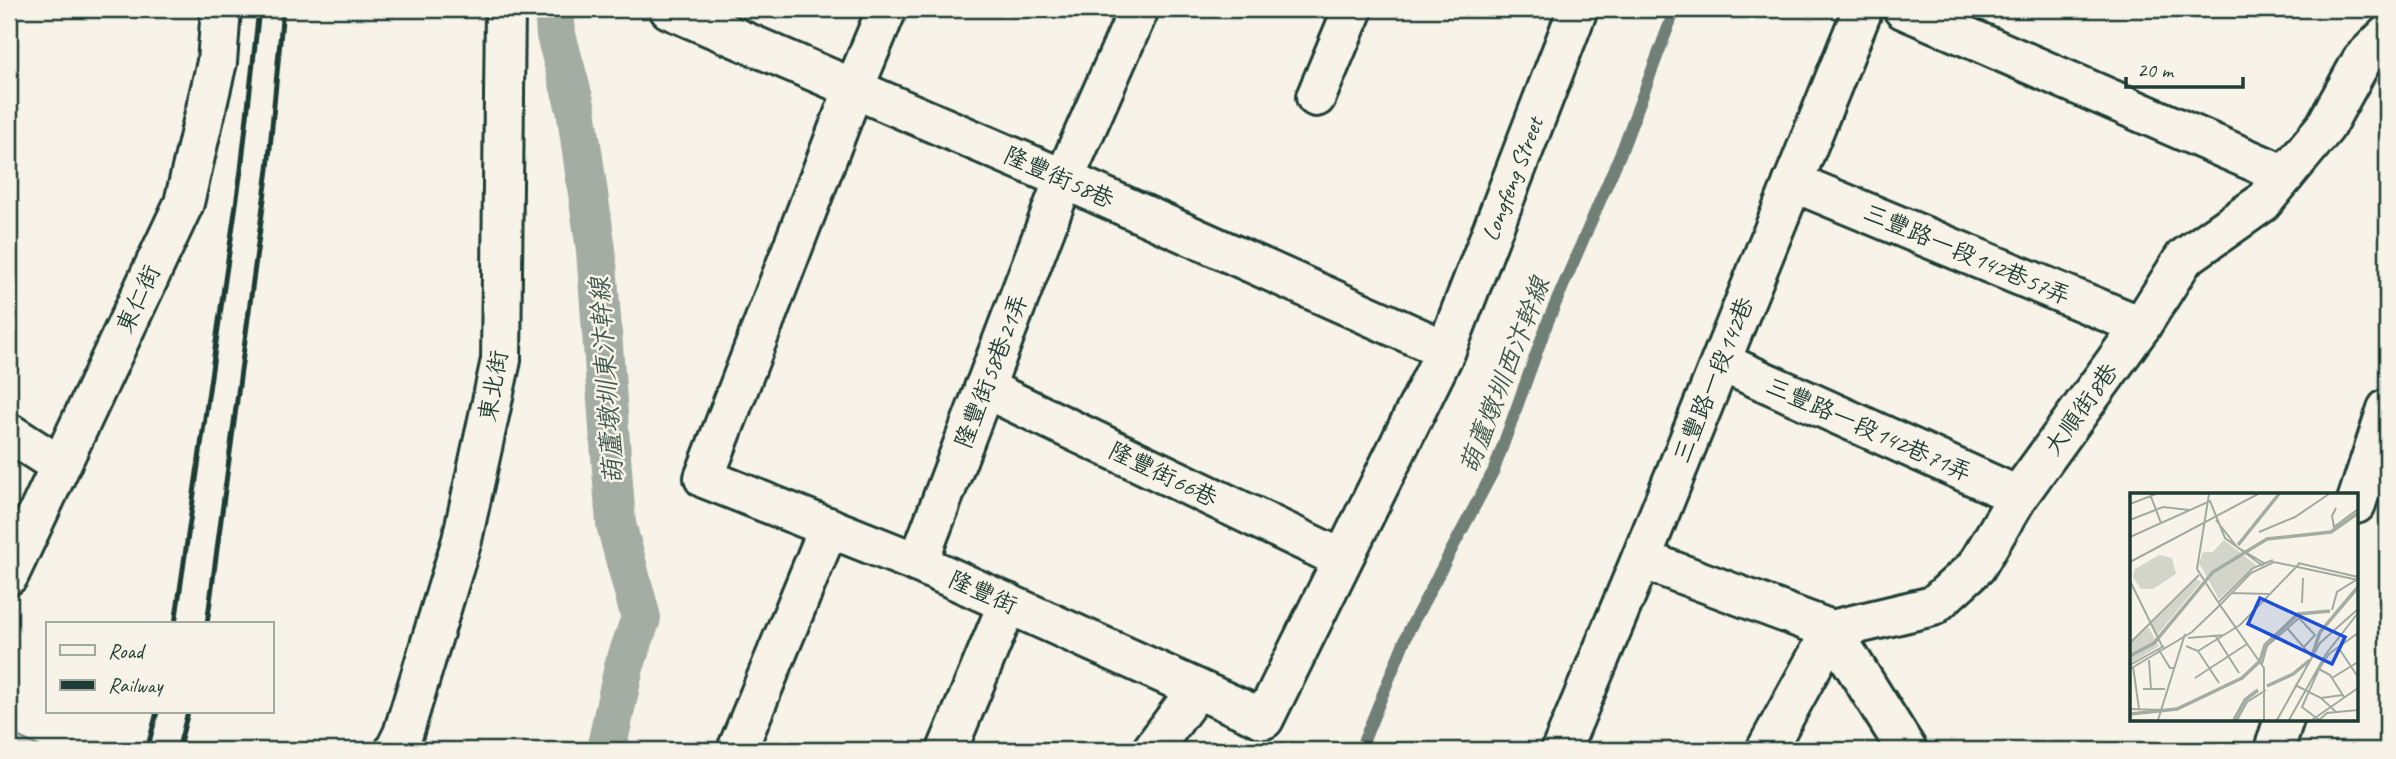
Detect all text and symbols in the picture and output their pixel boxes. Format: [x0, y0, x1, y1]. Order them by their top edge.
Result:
scale bar [2126, 46, 2244, 90]
text: 20 m [2137, 57, 2175, 83]
street label: Longfeng Street [1475, 111, 1550, 245]
street label: 隆豐街58巷 [999, 139, 1119, 215]
street label: 三豐路一段142巷57弄 [1859, 197, 2075, 311]
street label: 東仁街 [109, 260, 167, 338]
water label: 葫蘆燉圳西汴幹線 [1452, 270, 1558, 478]
water label: 葫蘆墩圳東汴幹線 [583, 274, 630, 486]
street label: 隆豐街58巷21弄 [948, 289, 1034, 453]
street label: 三豐路一段142巷 [1666, 293, 1760, 467]
street label: 東北街 [472, 348, 514, 424]
street label: 大順街8巷 [2037, 357, 2125, 461]
street label: 三豐路一段142巷71弄 [1761, 370, 1977, 488]
street label: 隆豐街66巷 [1104, 435, 1222, 513]
inset map [2130, 493, 2358, 720]
street label: 隆豐街 [944, 564, 1022, 620]
legend [46, 622, 273, 714]
text: Road [108, 638, 147, 664]
text: Railway [108, 672, 164, 698]

